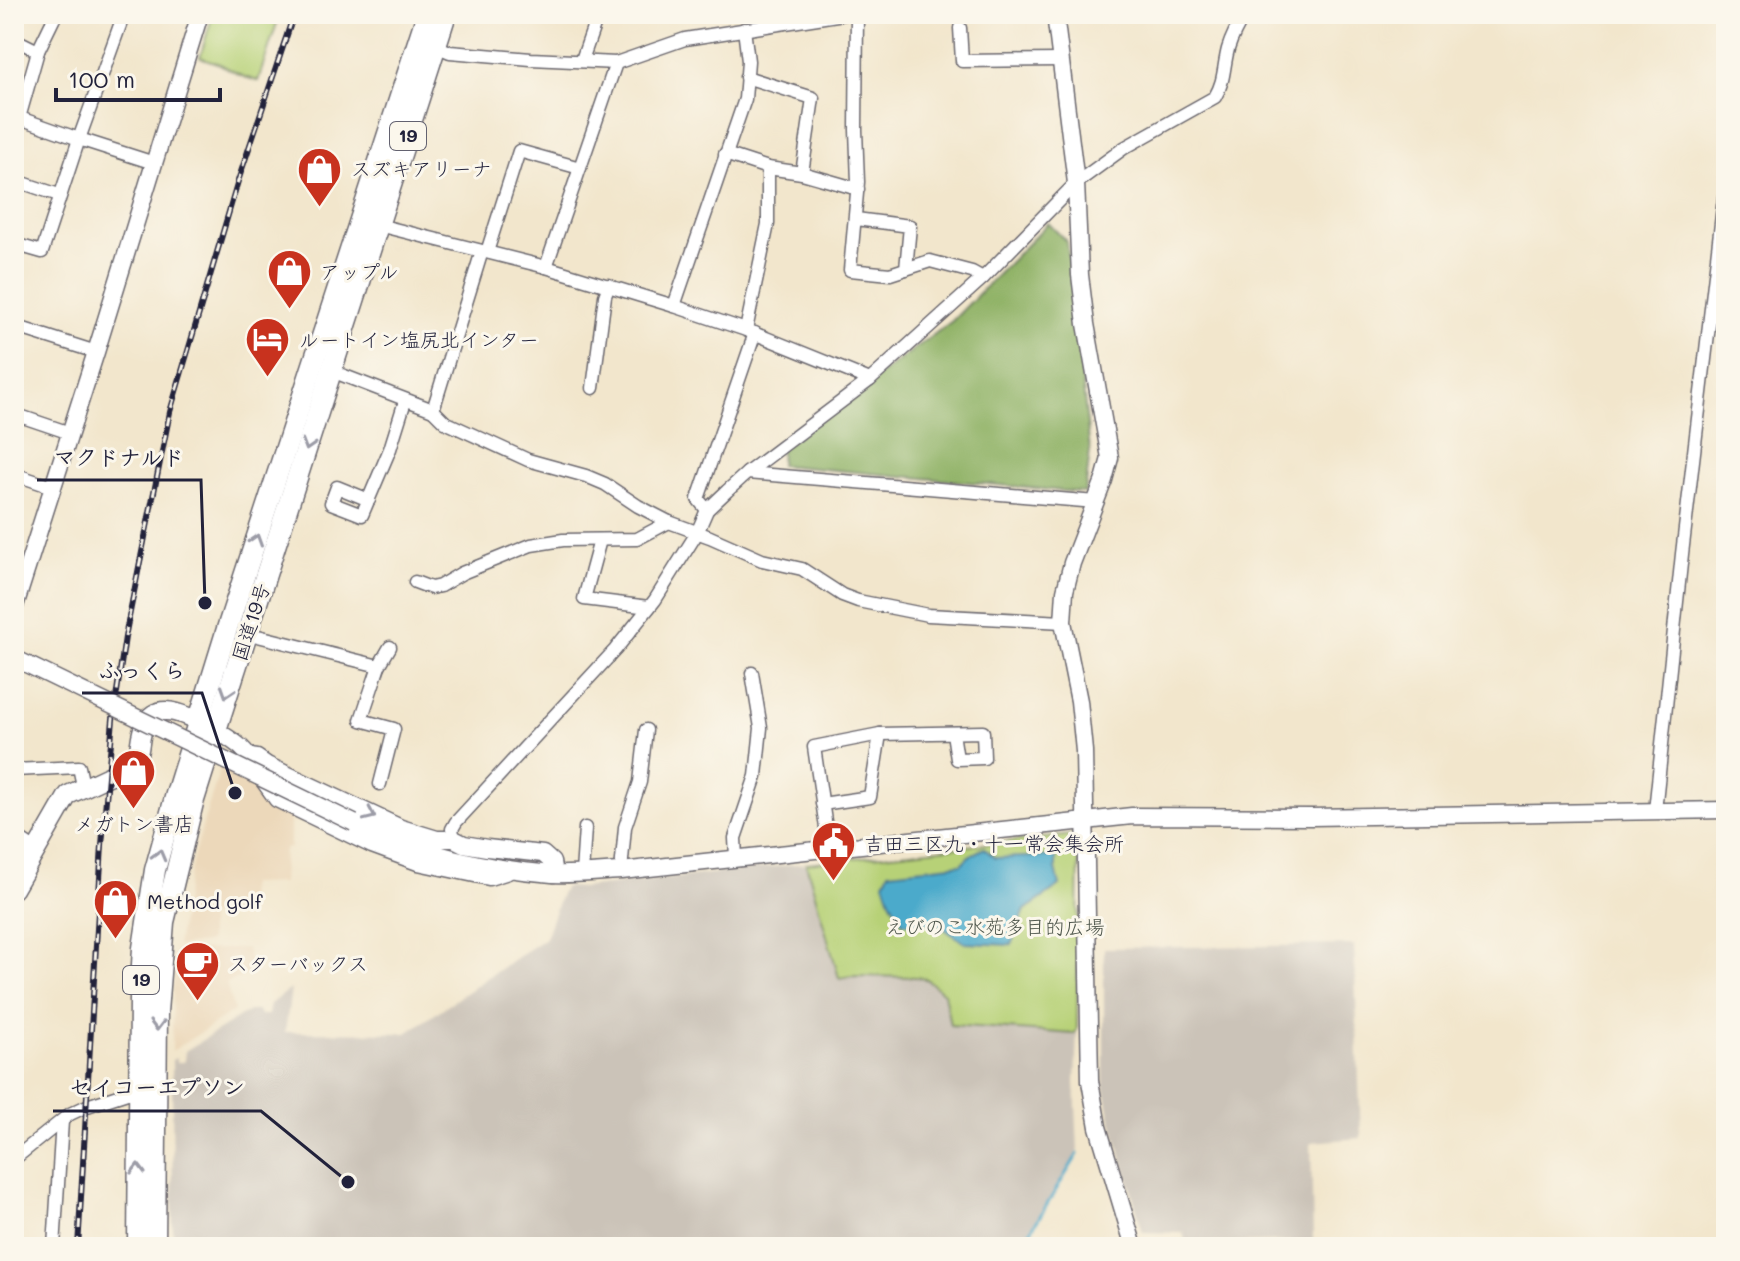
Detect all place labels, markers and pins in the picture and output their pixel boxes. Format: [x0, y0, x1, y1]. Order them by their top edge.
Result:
shop icon: スズキアリーナ [296, 145, 344, 208]
place label: スズキアリーナ [351, 155, 492, 181]
shop icon: アップル [265, 248, 313, 311]
place label: アップル [320, 258, 399, 284]
hotel icon: ルートイン塩尻北インター [244, 316, 292, 379]
place label: ルートイン塩尻北インター [299, 326, 539, 352]
callout: マクドナルド [37, 434, 201, 480]
callout: ふっくら [82, 647, 202, 693]
shop icon: メガトン書店 [110, 748, 158, 811]
place label: メガトン書店 [74, 810, 194, 836]
public building icon: 吉田三区九・十一常会集会所 [809, 820, 857, 883]
place label: 吉田三区九・十一常会集会所 [864, 830, 1124, 856]
shop icon: Method golf [92, 878, 140, 941]
place label: Method golf [147, 888, 264, 914]
cafe icon: スターバックス [173, 940, 221, 1003]
place label: スターバックス [228, 950, 368, 976]
callout: セイコーエプソン [53, 1065, 261, 1111]

